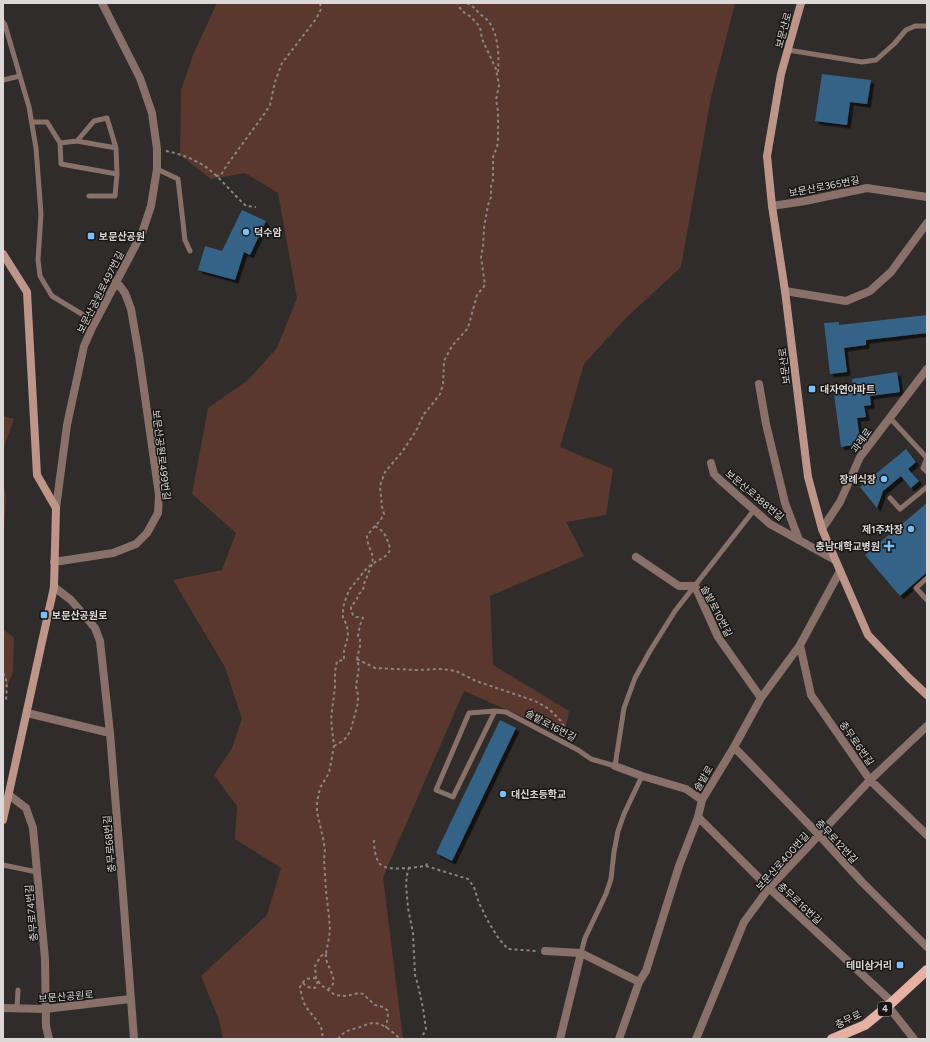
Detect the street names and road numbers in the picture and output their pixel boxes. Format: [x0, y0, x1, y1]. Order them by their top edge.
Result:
street label: 보문산로 [772, 11, 795, 50]
street label: 보문산로365번길 [787, 173, 861, 200]
street label: 보문산공원로497번길 [74, 249, 127, 336]
street label: 보문산로 [776, 347, 793, 385]
street label: 보문산공원로499번길 [149, 409, 174, 501]
street label: 과례로 [848, 425, 875, 455]
street label: 보문산로388번길 [723, 467, 787, 524]
street label: 솔밭로10번길 [698, 583, 735, 639]
street label: 솔밭로16번길 [523, 707, 578, 744]
street label: 충무로6번길 [836, 718, 877, 768]
street label: 솔밭로 [691, 763, 716, 793]
street label: 충무로68번길 [101, 815, 118, 873]
street label: 충무로12번길 [813, 817, 860, 866]
street label: 보문산로400번길 [753, 829, 812, 893]
street label: 충무로16번길 [775, 880, 824, 927]
street label: 충무로74번길 [23, 884, 40, 942]
street label: 보문산공원로 [38, 988, 94, 1005]
road number: 4 [878, 1002, 892, 1016]
street label: 충무로 [833, 1008, 863, 1031]

